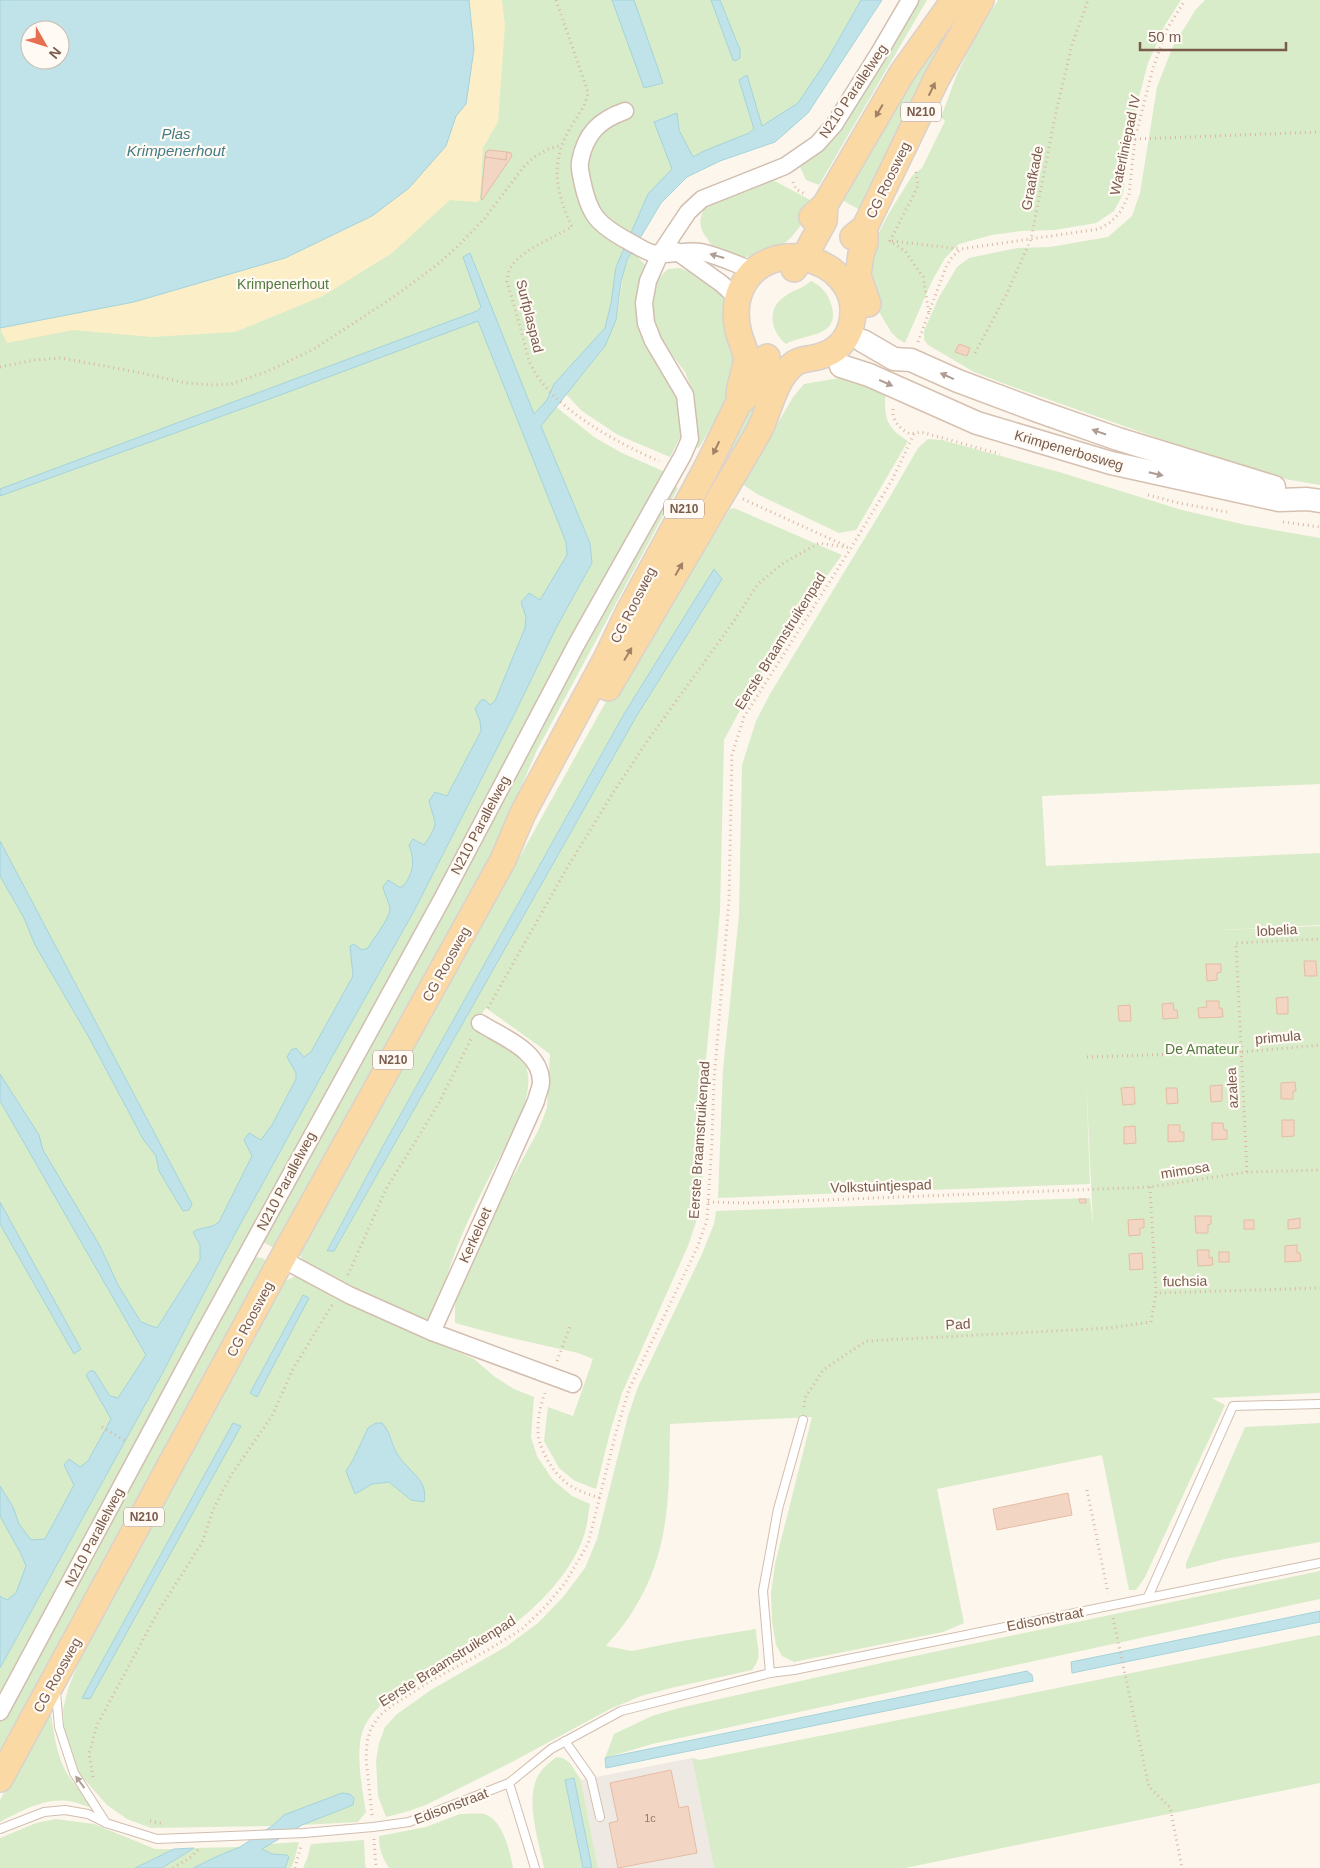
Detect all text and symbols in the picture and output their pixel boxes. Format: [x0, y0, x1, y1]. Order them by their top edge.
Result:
north arrow [20, 20, 70, 70]
scale bar [1140, 20, 1286, 52]
text: 50 m [1148, 28, 1181, 45]
street label: N210 Parallelweg [816, 41, 890, 141]
text: N [46, 44, 65, 62]
one-way arrow [928, 82, 936, 96]
street label: Waterliniepad IV [1107, 93, 1144, 197]
road number: N210 [901, 102, 941, 121]
one-way arrow [875, 105, 884, 118]
water label: Plas Krimpenerhout [127, 125, 226, 159]
street label: CG Roosweg [863, 139, 913, 221]
street label: Graafkade [1018, 144, 1046, 212]
one-way arrow [709, 252, 724, 260]
park label: Krimpenerhout [237, 276, 329, 292]
street label: Surfplaspad [513, 278, 547, 354]
one-way arrow [940, 372, 954, 380]
one-way arrow [879, 379, 893, 387]
street label: Krimpenerbosweg [1013, 427, 1125, 473]
one-way arrow [1092, 428, 1107, 435]
one-way arrow [712, 440, 721, 455]
one-way arrow [1148, 470, 1163, 478]
road number: N210 [664, 499, 704, 518]
one-way arrow [674, 563, 683, 576]
street label: CG Roosweg [607, 564, 659, 646]
street label: Eerste Braamstruikenpad [731, 570, 829, 712]
one-way arrow [624, 648, 633, 661]
street label: N210 Parallelweg [447, 773, 513, 877]
street label: lobelia [1256, 921, 1298, 939]
street label: CG Roosweg [419, 924, 473, 1004]
street label: primula [1254, 1027, 1302, 1047]
park label: De Amateur [1165, 1041, 1239, 1057]
road number: N210 [373, 1050, 413, 1070]
street label: Eerste Braamstruikenpad [686, 1061, 712, 1219]
street label: azalea [1223, 1067, 1241, 1109]
street label: N210 Parallelweg [253, 1129, 319, 1233]
street label: mimosa [1160, 1158, 1211, 1182]
street label: Volkstuintjespad [830, 1176, 932, 1196]
street label: Kerkeloet [456, 1205, 494, 1265]
street label: fuchsia [1163, 1273, 1208, 1289]
street label: CG Roosweg [223, 1278, 277, 1360]
street label: Pad [945, 1315, 971, 1333]
street label: N210 Parallelweg [61, 1485, 127, 1589]
road number: N210 [124, 1508, 164, 1526]
street label: Edisonstraat [1005, 1604, 1085, 1634]
street label: Eerste Braamstruikenpad [376, 1612, 518, 1710]
street label: CG Roosweg [30, 1635, 84, 1715]
one-way arrow [75, 1775, 85, 1789]
street label: Edisonstraat [412, 1785, 490, 1827]
house number: 1c [644, 1812, 656, 1824]

